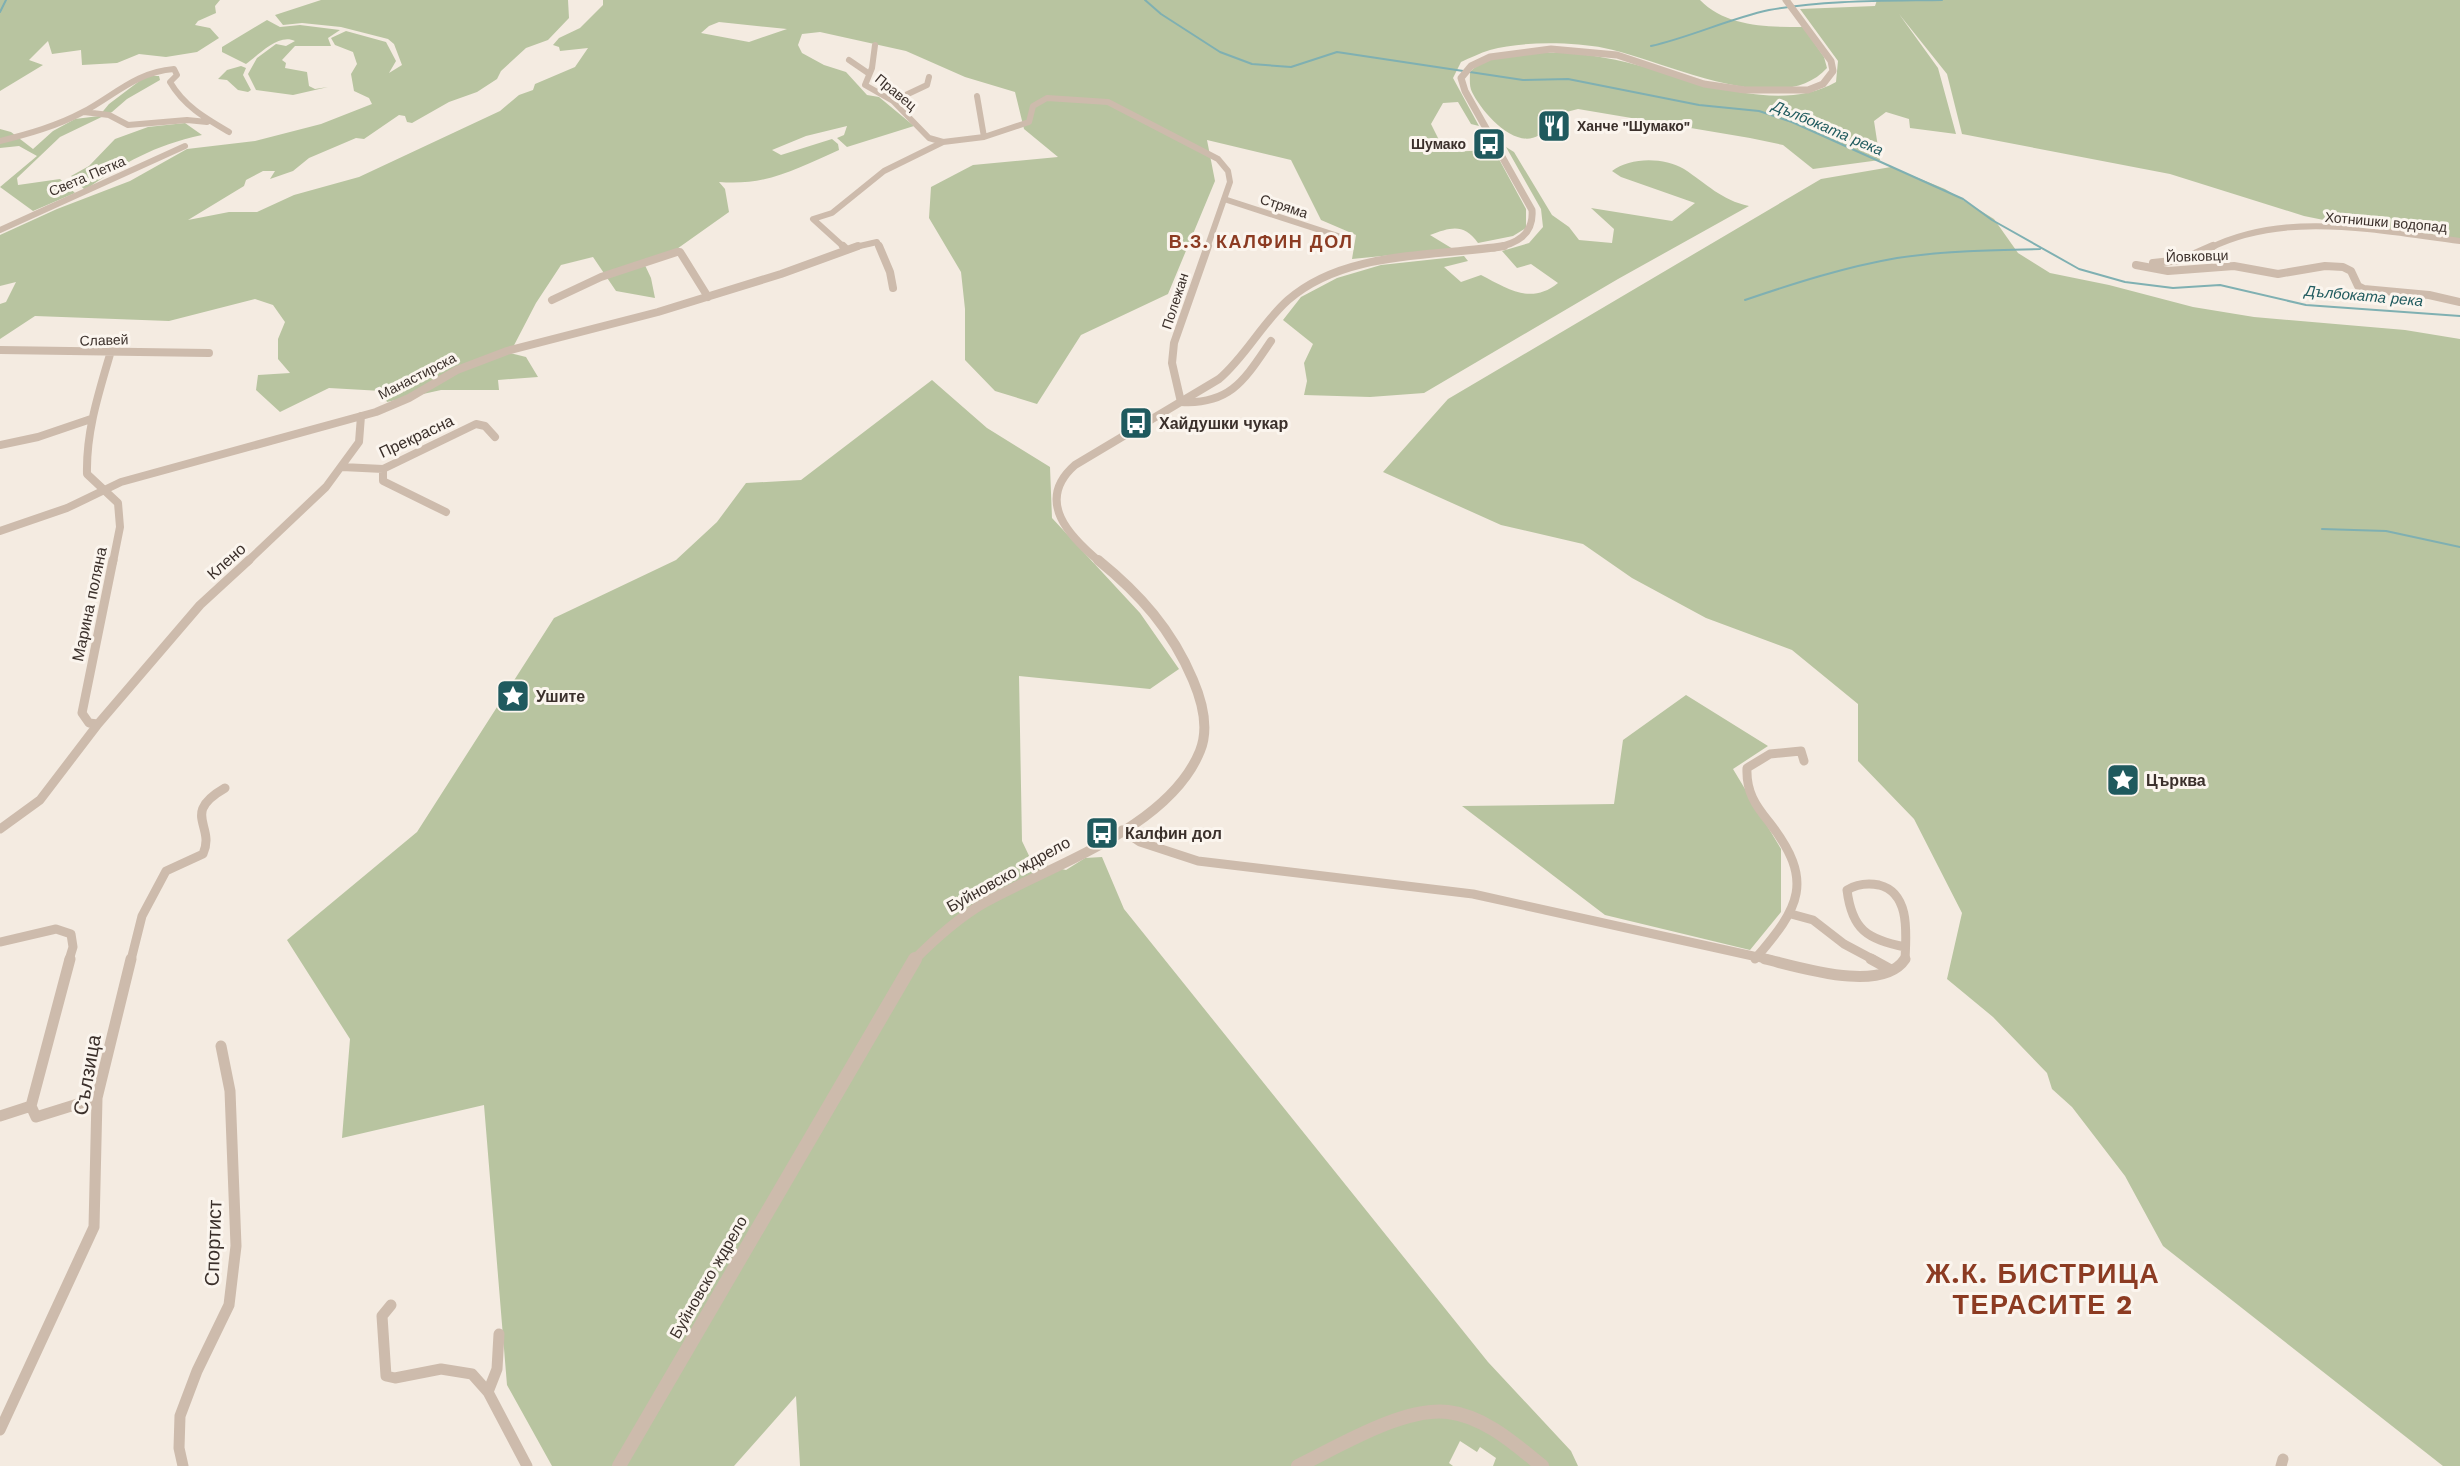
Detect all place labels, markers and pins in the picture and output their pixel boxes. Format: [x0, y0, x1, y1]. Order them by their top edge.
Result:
restaurant icon: Ханче "Шумако" [1536, 108, 1572, 144]
place label: Ханче "Шумако" [1577, 118, 1690, 134]
bus stop icon: Шумако [1471, 126, 1507, 162]
place label: Шумако [1411, 136, 1466, 152]
bus stop icon: Хайдушки чукар [1118, 405, 1154, 441]
place label: Хайдушки чукар [1159, 414, 1289, 433]
place icon: Ушите [495, 678, 531, 714]
place label: Ушите [536, 687, 585, 706]
place icon: Църква [2105, 762, 2141, 798]
place label: Църква [2146, 771, 2206, 790]
bus stop icon: Калфин дол [1084, 815, 1120, 851]
place label: Калфин дол [1125, 824, 1222, 843]

